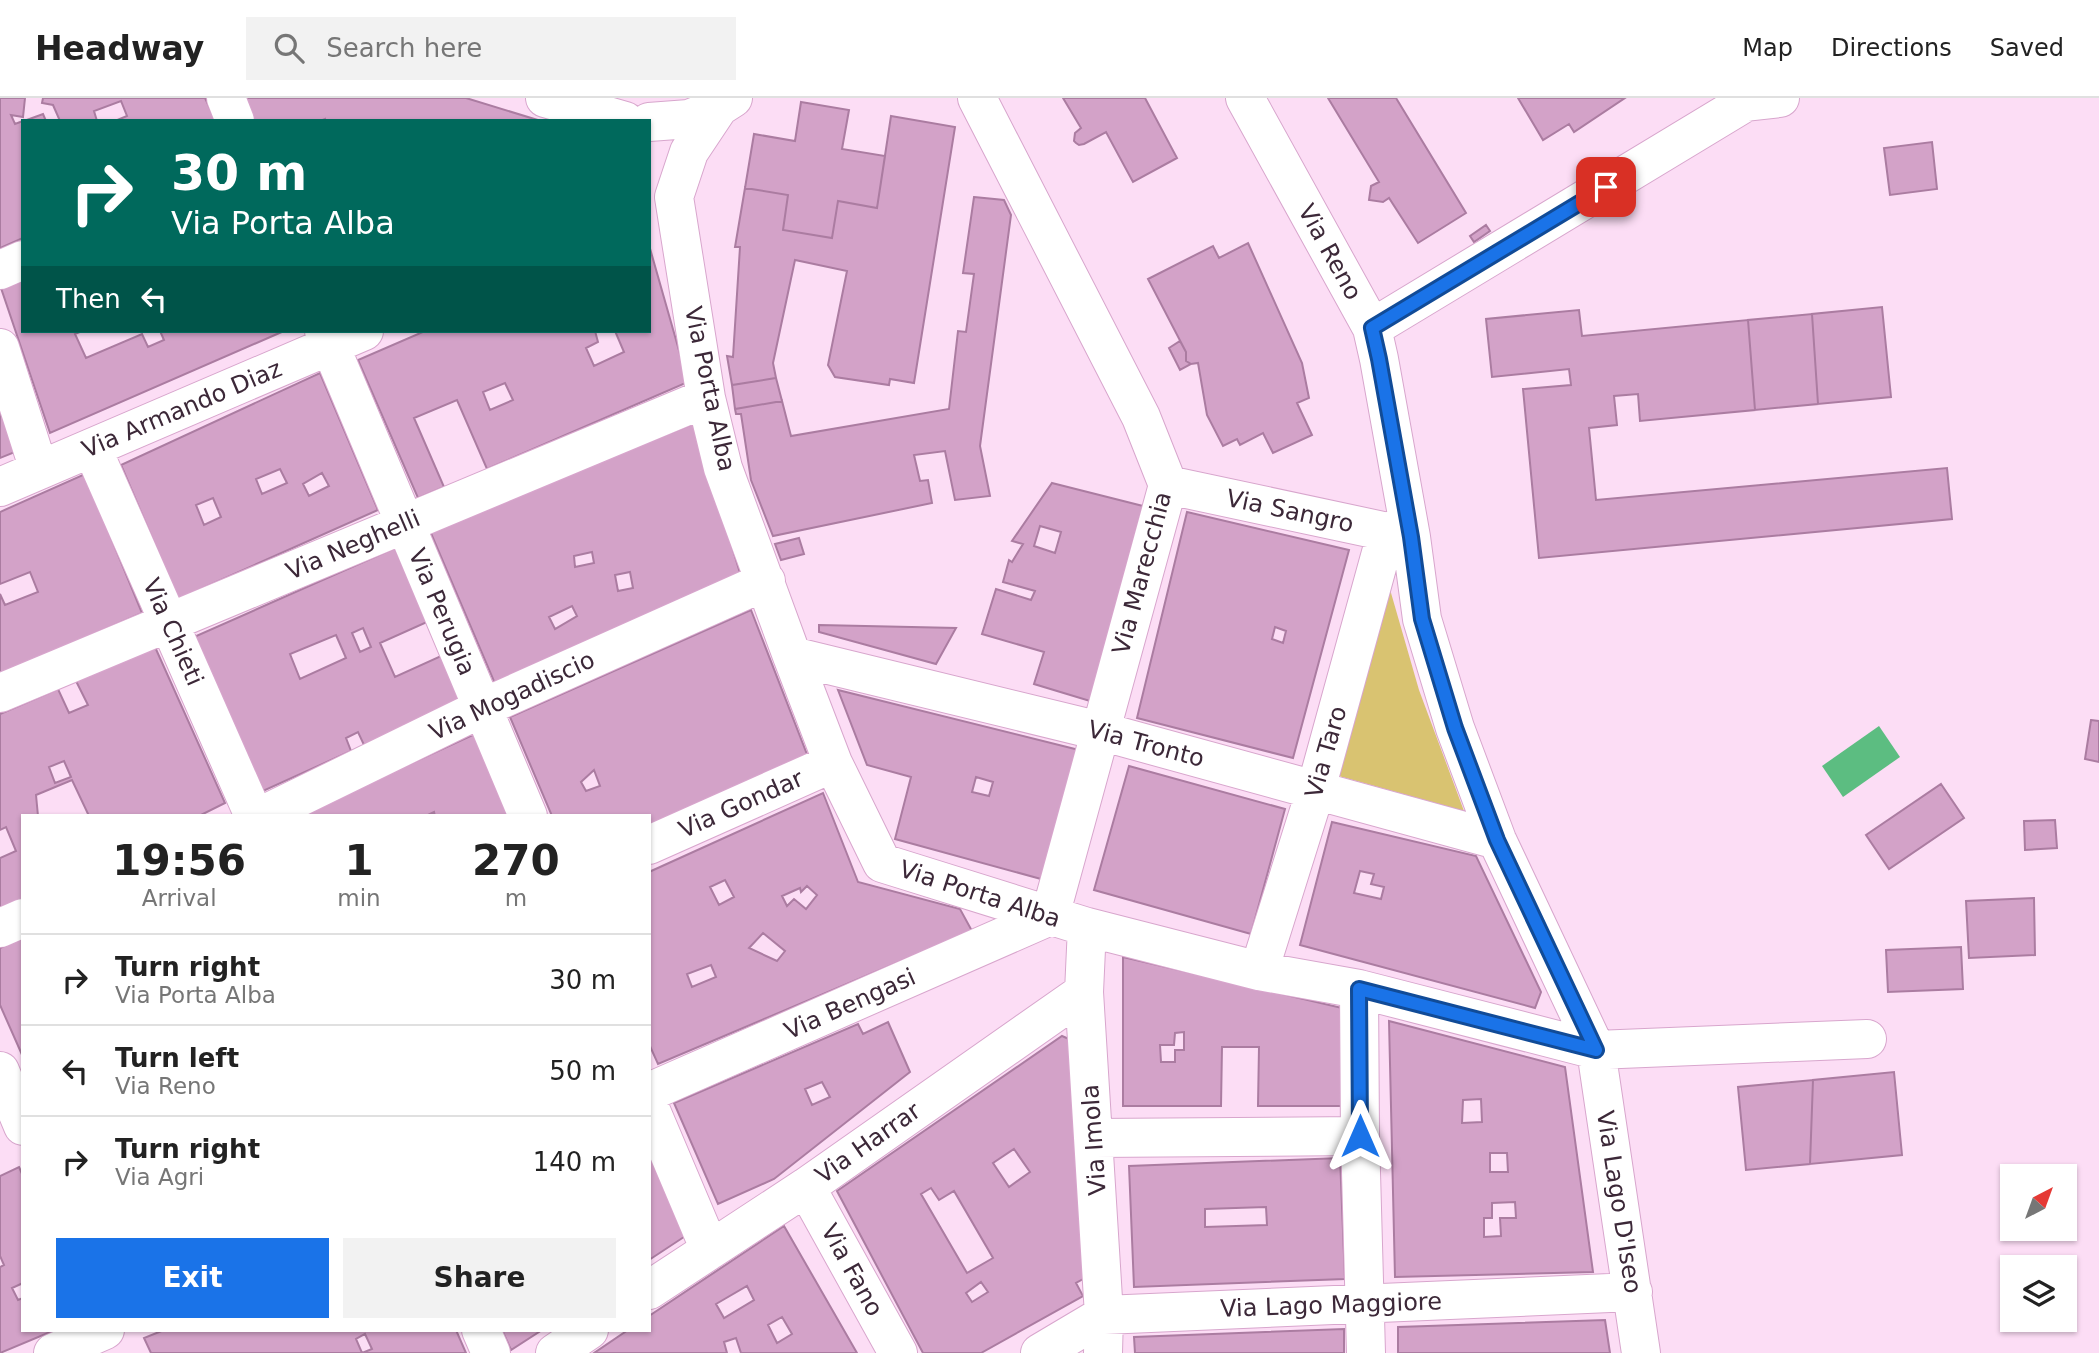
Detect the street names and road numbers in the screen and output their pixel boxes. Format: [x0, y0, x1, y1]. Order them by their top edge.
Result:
street label: Via Reno [1292, 199, 1368, 305]
street label: Via Porta Alba [679, 304, 741, 474]
street label: Via Armando Diaz [78, 354, 286, 464]
street label: Via Sangro [1224, 484, 1356, 538]
street label: Via Marecchia [1107, 489, 1177, 657]
street label: Via Neghelli [282, 504, 424, 586]
street label: Via Perugia [403, 544, 481, 680]
street label: Via Chieti [137, 574, 209, 690]
street label: Via Mogadiscio [425, 645, 599, 747]
street label: Via Taro [1300, 703, 1352, 801]
street label: Via Tronto [1085, 715, 1207, 773]
street label: Via Gondar [674, 764, 808, 844]
street label: Via Porta Alba [896, 855, 1064, 933]
street label: Via Bengasi [780, 963, 920, 1045]
street label: Via Imola [1076, 1083, 1112, 1197]
street label: Via Harrar [810, 1097, 926, 1189]
street label: Via Lago D'Iseo [1591, 1109, 1647, 1295]
street label: Via Fano [815, 1219, 889, 1321]
street label: Via Lago Maggiore [1220, 1287, 1442, 1323]

